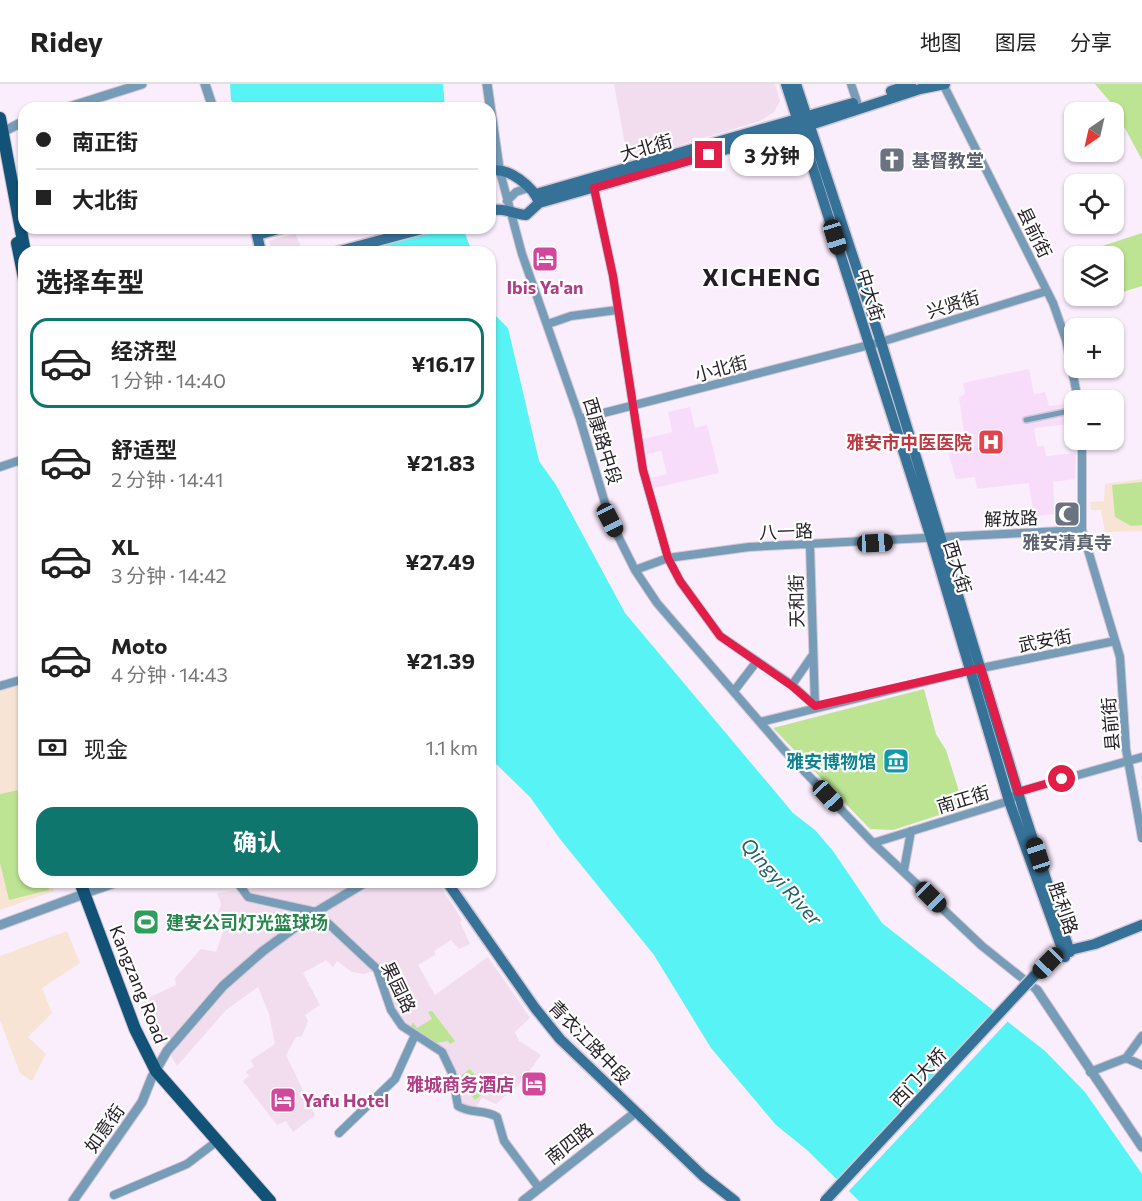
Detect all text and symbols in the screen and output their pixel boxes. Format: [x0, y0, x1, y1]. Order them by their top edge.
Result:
text: Ridey [30, 24, 103, 58]
text: 地图 [920, 29, 962, 54]
text: 图层 [995, 29, 1037, 54]
text: 分享 [1070, 29, 1112, 54]
north arrow [1064, 102, 1124, 162]
map controls [1064, 102, 1124, 450]
text: 南正街 [72, 128, 138, 155]
street label: 大北街 [617, 129, 675, 165]
callout: 3 分钟 [730, 134, 814, 176]
route end [695, 141, 722, 168]
text: 3 分钟 [744, 143, 800, 167]
church icon: 基督教堂 [877, 145, 907, 175]
place label: 基督教堂 [912, 149, 984, 171]
button: locate [1064, 174, 1124, 234]
text: 大北街 [72, 186, 138, 213]
street label: 县前街 [1013, 203, 1057, 261]
car [821, 217, 849, 257]
hotel icon: Ibis Ya'an [530, 244, 560, 274]
button: layers [1064, 246, 1124, 306]
district label: XICHENG [702, 262, 822, 291]
text: 选择车型 [36, 265, 144, 298]
street label: 中大街 [853, 266, 889, 324]
place label: Ibis Ya'an [506, 276, 584, 298]
street label: 兴贤街 [924, 286, 982, 322]
button: + [1064, 318, 1124, 378]
icon: car [39, 336, 93, 390]
text: 经济型 [111, 337, 177, 364]
text: ¥16.17 [411, 350, 475, 377]
street label: 小北街 [692, 350, 750, 386]
text: 1 分钟 · 14:40 [111, 368, 226, 392]
button: − [1064, 390, 1124, 450]
street label: 西康路中段 [579, 395, 627, 487]
hospital icon: 雅安市中医医院 [976, 427, 1006, 457]
place label: 雅安市中医医院 [846, 431, 972, 453]
icon: car [39, 435, 93, 489]
text: 舒适型 [111, 436, 177, 463]
text: ¥21.83 [407, 449, 475, 476]
text: 2 分钟 · 14:41 [111, 467, 224, 491]
mosque icon: 雅安清真寺 [1052, 499, 1082, 529]
car [594, 500, 626, 540]
street label: 解放路 [984, 506, 1038, 530]
street label: 八一路 [759, 519, 813, 543]
place label: 雅安清真寺 [1022, 531, 1112, 553]
text: XL [111, 533, 139, 560]
car [857, 533, 893, 553]
icon: car [39, 534, 93, 588]
street label: 西大街 [940, 538, 976, 596]
text: ¥27.49 [405, 548, 475, 575]
text: 3 分钟 · 14:42 [111, 563, 227, 587]
street label: 天和街 [785, 574, 807, 628]
street label: 武安街 [1016, 624, 1074, 656]
text: Moto [111, 632, 167, 659]
icon: car [39, 633, 93, 687]
text: ¥21.39 [406, 647, 475, 674]
text: 4 分钟 · 14:43 [111, 662, 228, 686]
street label: 县前街 [1097, 696, 1123, 752]
icon: cash [36, 731, 69, 764]
text: 现金 [84, 735, 128, 762]
text: 1.1 km [426, 735, 478, 759]
museum icon: 雅安博物馆 [881, 746, 911, 776]
place label: 雅安博物馆 [786, 750, 876, 772]
route start [1048, 765, 1075, 792]
car [809, 777, 847, 815]
street label: 南正街 [934, 781, 992, 817]
button: 确认 [36, 807, 478, 876]
water label: Qingyi River [736, 832, 828, 931]
car [1024, 835, 1052, 875]
car [912, 878, 950, 916]
street label: 胜利路 [1045, 879, 1083, 937]
sports icon: 建安公司灯光篮球场 [131, 907, 161, 937]
place label: 建安公司灯光篮球场 [166, 911, 328, 933]
street label: Kangzang Road [105, 922, 173, 1046]
car [1029, 944, 1067, 982]
street label: 果园路 [377, 958, 421, 1016]
street label: 青衣江路中段 [545, 996, 635, 1088]
street label: 西门大桥 [885, 1043, 951, 1111]
hotel icon: 雅城商务酒店 [519, 1069, 549, 1099]
place label: 雅城商务酒店 [406, 1073, 514, 1095]
hotel icon: Yafu Hotel [268, 1085, 298, 1115]
place label: Yafu Hotel [302, 1089, 389, 1111]
street label: 如意街 [80, 1100, 128, 1156]
street label: 南四路 [541, 1118, 597, 1168]

